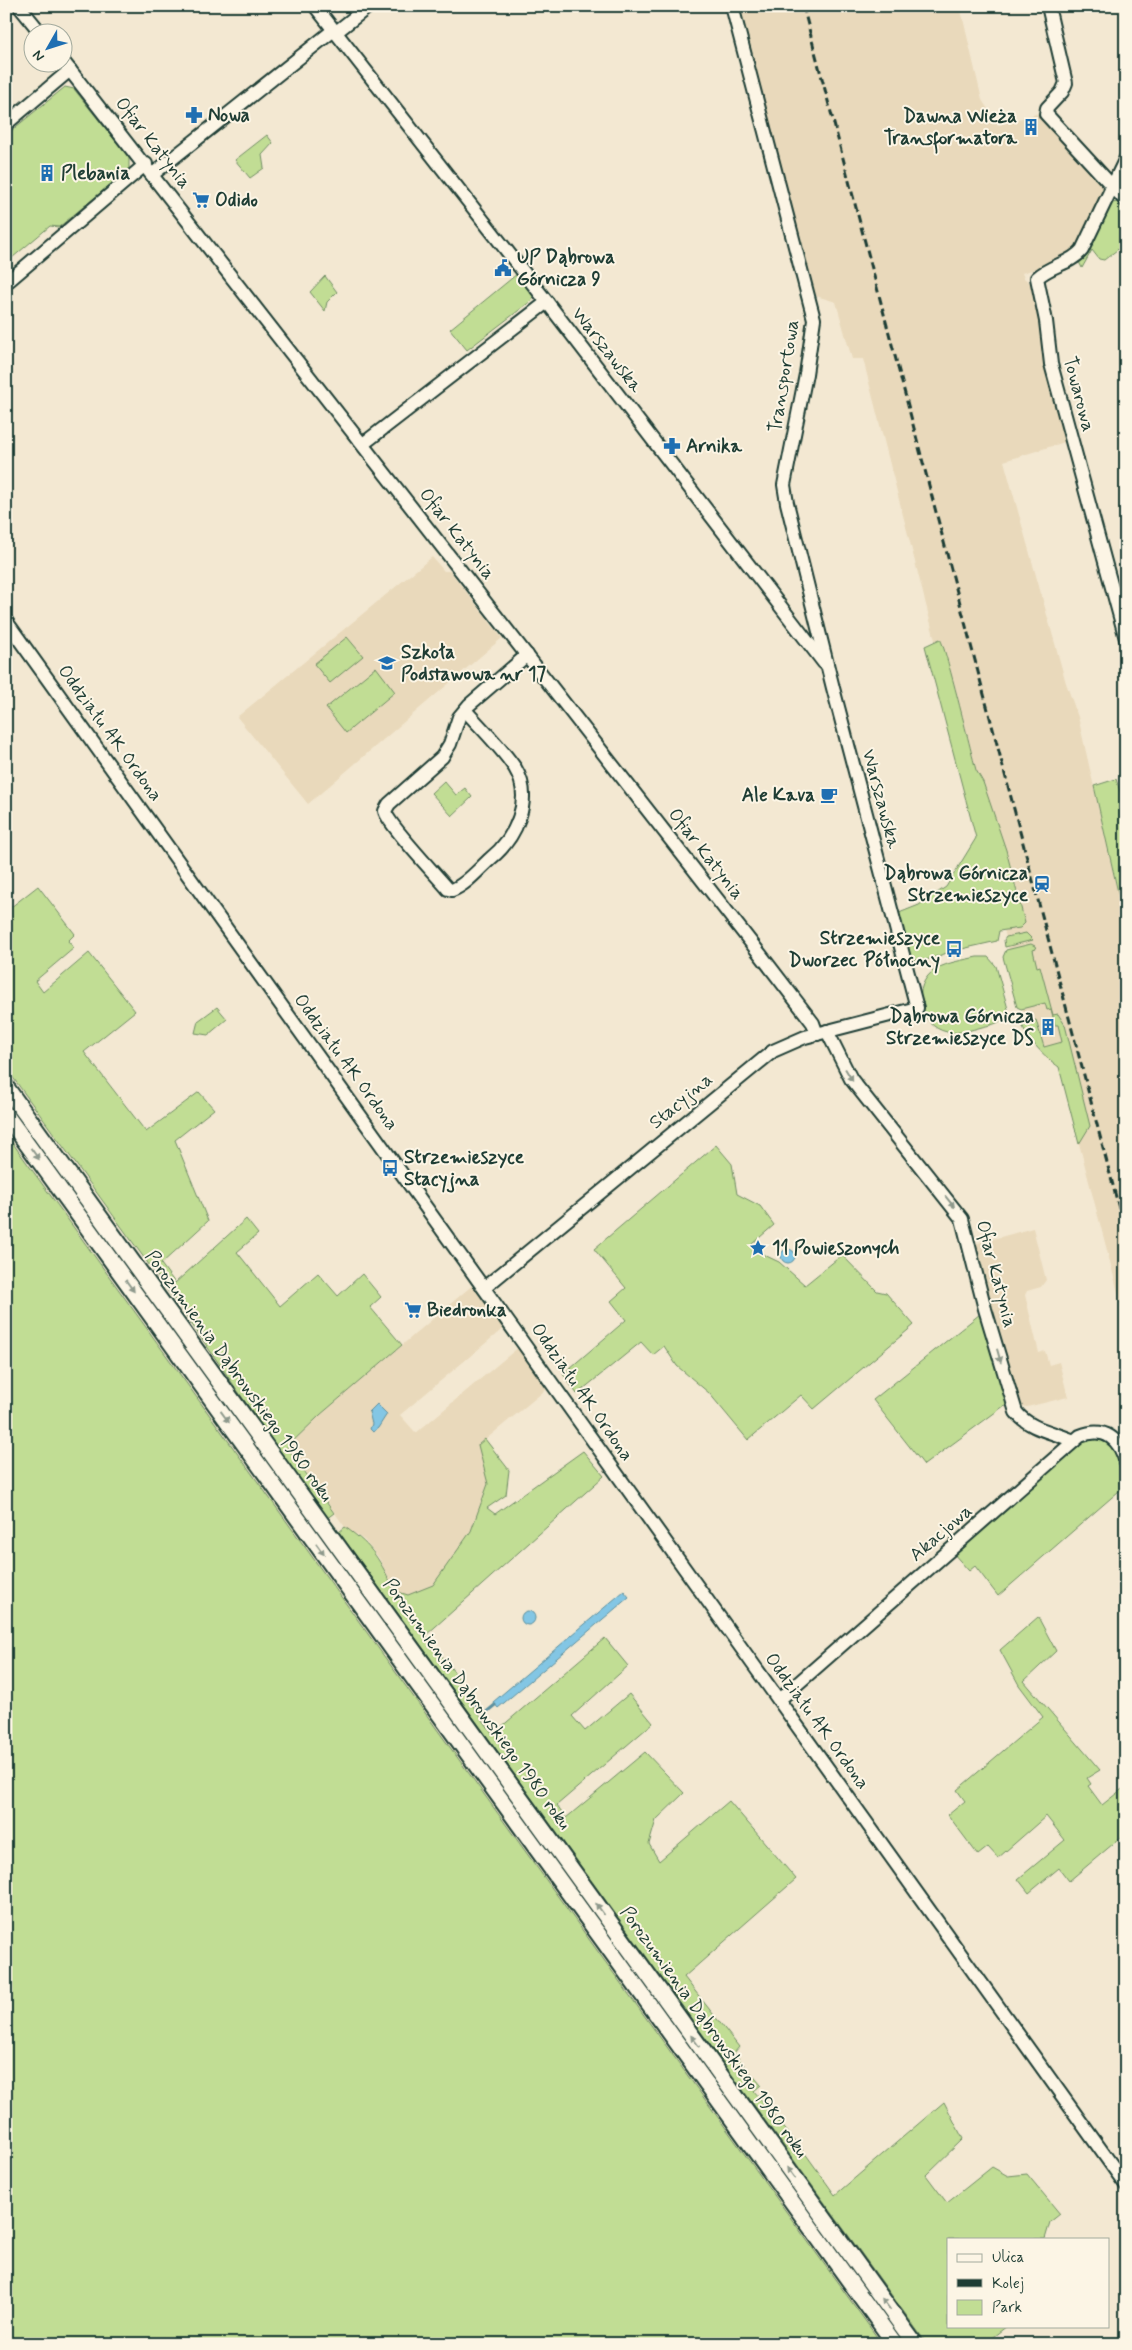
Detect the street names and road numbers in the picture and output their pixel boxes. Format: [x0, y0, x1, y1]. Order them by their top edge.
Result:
street label: Ofiar Katynia [108, 92, 197, 195]
street label: Warszawska [566, 302, 649, 398]
street label: Transportowa [763, 318, 805, 434]
street label: Towarowa [1057, 354, 1101, 434]
street label: Ofiar Katynia [412, 483, 501, 586]
street label: Oddziału AK Ordona [52, 660, 168, 806]
street label: Warszawska [856, 747, 906, 852]
street label: Ofiar Katynia [661, 803, 750, 906]
street label: Oddziału AK Ordona [288, 989, 404, 1135]
street label: Stacyjna [644, 1067, 719, 1136]
street label: Ofiar Katynia [969, 1218, 1022, 1331]
street label: Porozumienia Dąbrowskiego 1980 roku [138, 1245, 339, 1507]
street label: Oddziału AK Ordona [525, 1318, 639, 1466]
street label: Akacjowa [904, 1499, 978, 1568]
street label: Porozumienia Dąbrowskiego 1980 roku [376, 1573, 577, 1835]
street label: Oddziału AK Ordona [759, 1648, 875, 1794]
street label: Porozumienia Dąbrowskiego 1980 roku [613, 1901, 814, 2163]

